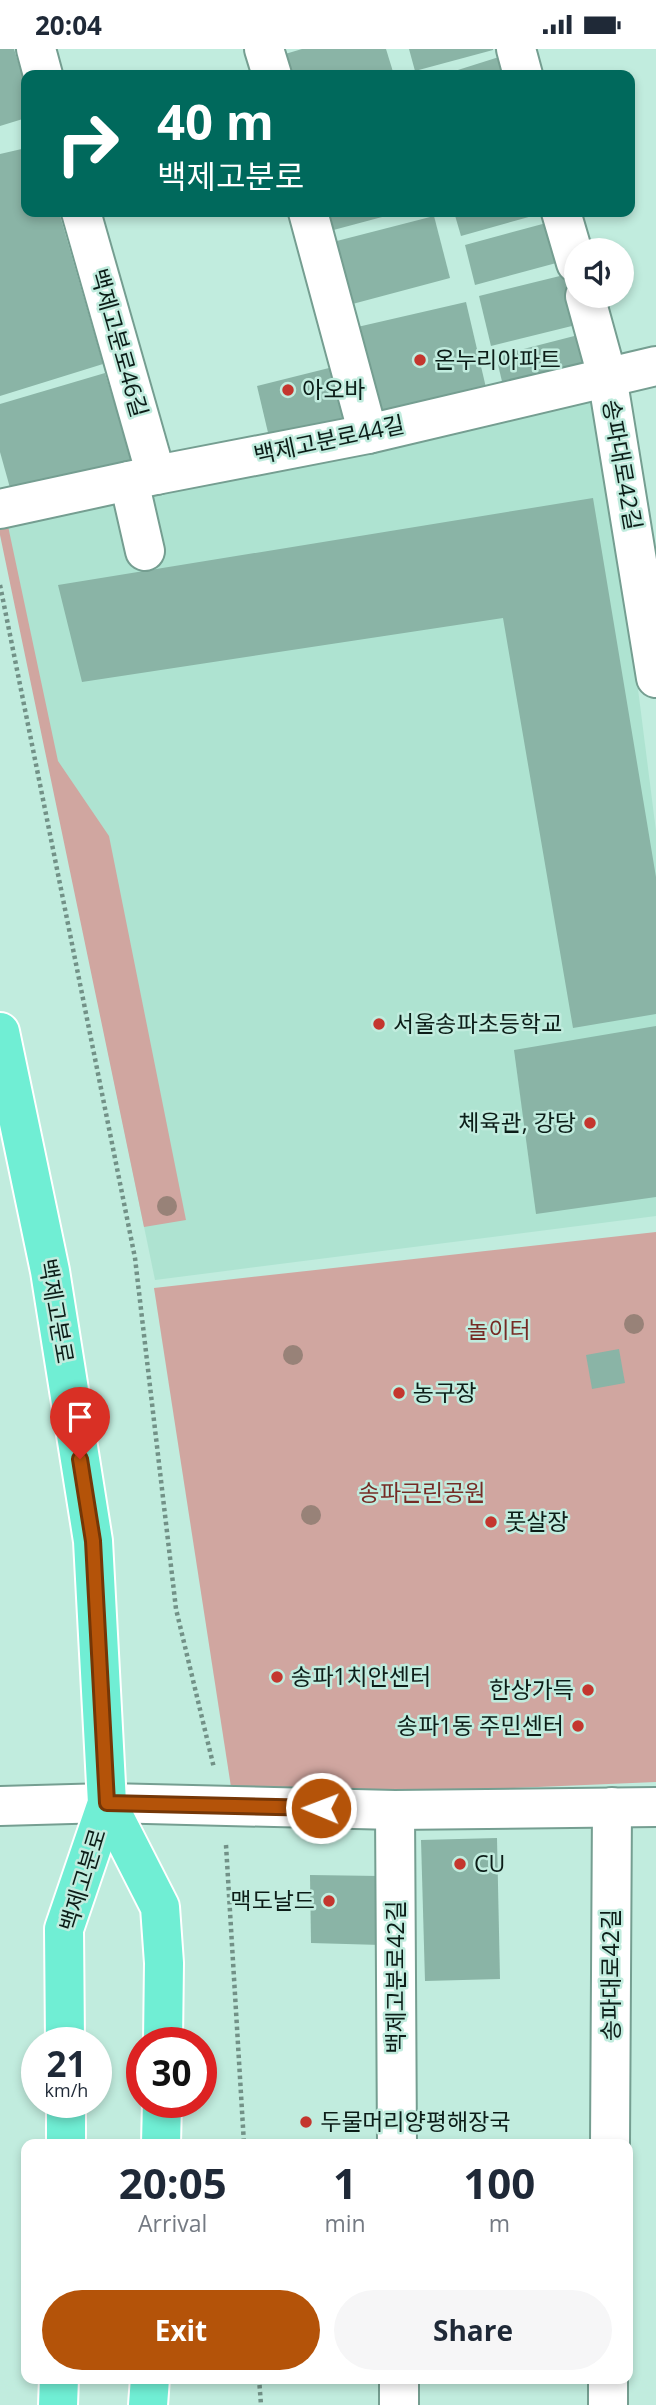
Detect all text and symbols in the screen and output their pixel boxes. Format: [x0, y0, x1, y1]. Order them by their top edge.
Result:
text: 20:04 [35, 7, 102, 43]
text: 40 m [157, 88, 274, 154]
icon: right [42, 98, 133, 189]
text: 백제고분로 [157, 154, 304, 197]
map controls [564, 238, 634, 308]
button: sound [564, 238, 634, 308]
street label: 백제고분로46길 [83, 265, 156, 421]
place label: 온누리아파트 [434, 343, 561, 375]
marker: 온누리아파트 [412, 352, 428, 368]
place label: 아오바 [302, 373, 365, 405]
marker: 아오바 [280, 382, 296, 398]
street label: 송파대로42길 [596, 397, 650, 533]
street label: 백제고분로44길 [251, 407, 407, 471]
place label: 서울송파초등학교 [393, 1007, 562, 1039]
marker: 서울송파초등학교 [371, 1016, 387, 1032]
place label: 체육관, 강당 [458, 1106, 576, 1138]
marker: 체육관, 강당 [582, 1115, 598, 1131]
street label: 백제고분로 [32, 1256, 82, 1366]
park label: 놀이터 [467, 1313, 531, 1345]
place label: 농구장 [413, 1376, 476, 1408]
marker: 농구장 [391, 1385, 407, 1401]
pin [50, 1387, 110, 1459]
icon: arrive [61, 1398, 99, 1436]
park label: 송파근린공원 [359, 1476, 485, 1508]
place label: 풋살장 [505, 1505, 568, 1537]
marker: 풋살장 [483, 1514, 499, 1530]
place label: 송파1치안센터 [291, 1660, 431, 1692]
marker: 송파1치안센터 [269, 1669, 285, 1685]
place label: 한상가득 [489, 1673, 574, 1705]
marker: 한상가득 [580, 1682, 596, 1698]
place label: 송파1동 주민센터 [397, 1709, 564, 1741]
marker: 송파1동 주민센터 [570, 1718, 586, 1734]
position arrow [284, 1771, 358, 1845]
street label: 백제고분로 [51, 1824, 113, 1935]
place label: CU [474, 1847, 505, 1879]
marker: CU [452, 1856, 468, 1872]
place label: 맥도날드 [230, 1884, 315, 1916]
marker: 맥도날드 [321, 1893, 337, 1909]
street label: 백제고분로42길 [379, 1900, 411, 2054]
street label: 송파대로42길 [594, 1909, 626, 2041]
speed limit sign: 30 [126, 2027, 217, 2118]
text: 21 [46, 2040, 87, 2087]
text: km/h [45, 2078, 88, 2102]
place label: 두물머리양평해장국 [320, 2105, 510, 2137]
marker: 두물머리양평해장국 [298, 2114, 314, 2130]
text: 20:05 [119, 2154, 227, 2211]
text: 1 [333, 2154, 357, 2211]
text: 100 [463, 2154, 535, 2211]
text: Arrival [138, 2207, 207, 2239]
text: min [324, 2207, 366, 2239]
text: m [489, 2207, 510, 2239]
button: Exit [42, 2290, 320, 2370]
button: Share [334, 2290, 612, 2370]

